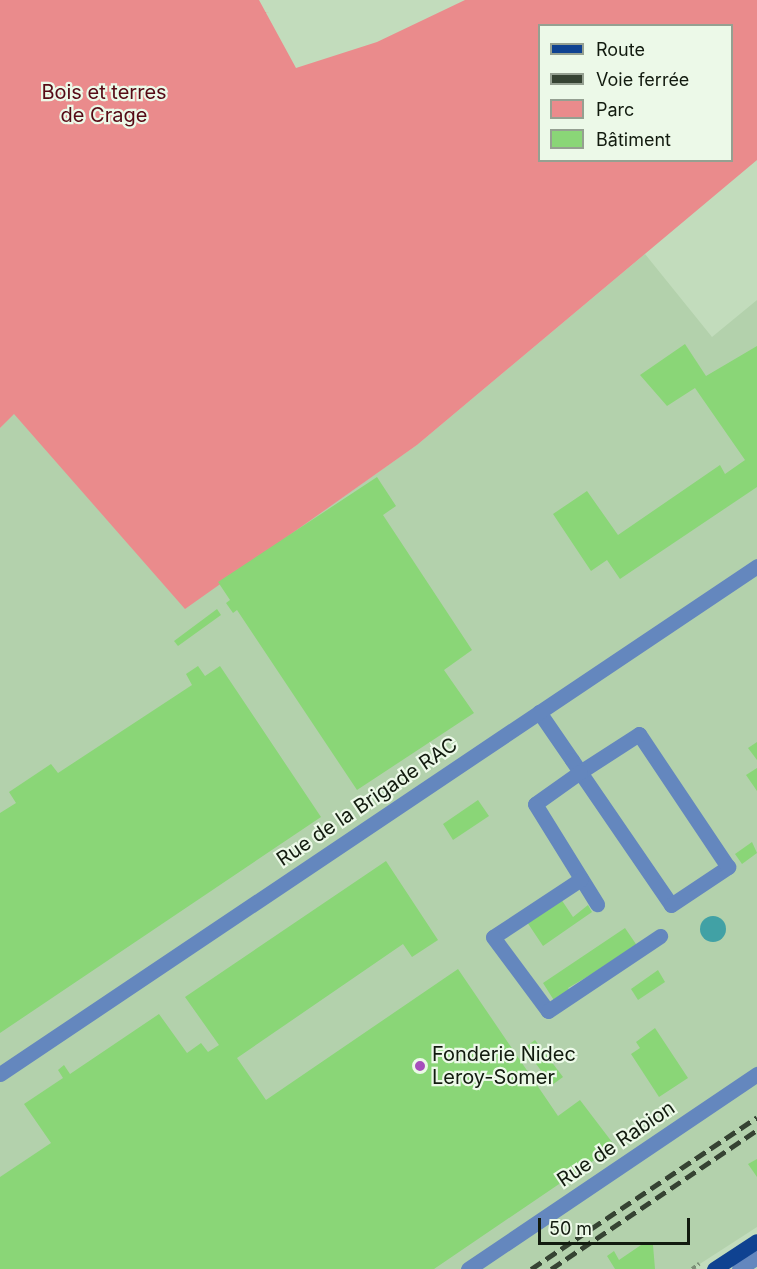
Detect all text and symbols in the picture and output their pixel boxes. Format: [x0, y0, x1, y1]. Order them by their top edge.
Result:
legend [538, 24, 733, 162]
text: Route [596, 39, 645, 60]
text: Voie ferrée [596, 69, 689, 90]
park label: Bois et terres de Crage [41, 81, 167, 128]
text: Parc [596, 99, 634, 120]
text: Bâtiment [596, 129, 671, 150]
street label: Rue de la Brigade RAC [272, 733, 462, 871]
place label: Fonderie Nidec Leroy-Somer [432, 1042, 576, 1089]
marker: Fonderie Nidec Leroy-Somer [413, 1059, 427, 1073]
street label: Rue de Rabion [553, 1096, 679, 1192]
scale bar [541, 1206, 692, 1244]
text: 50 m [549, 1218, 592, 1239]

